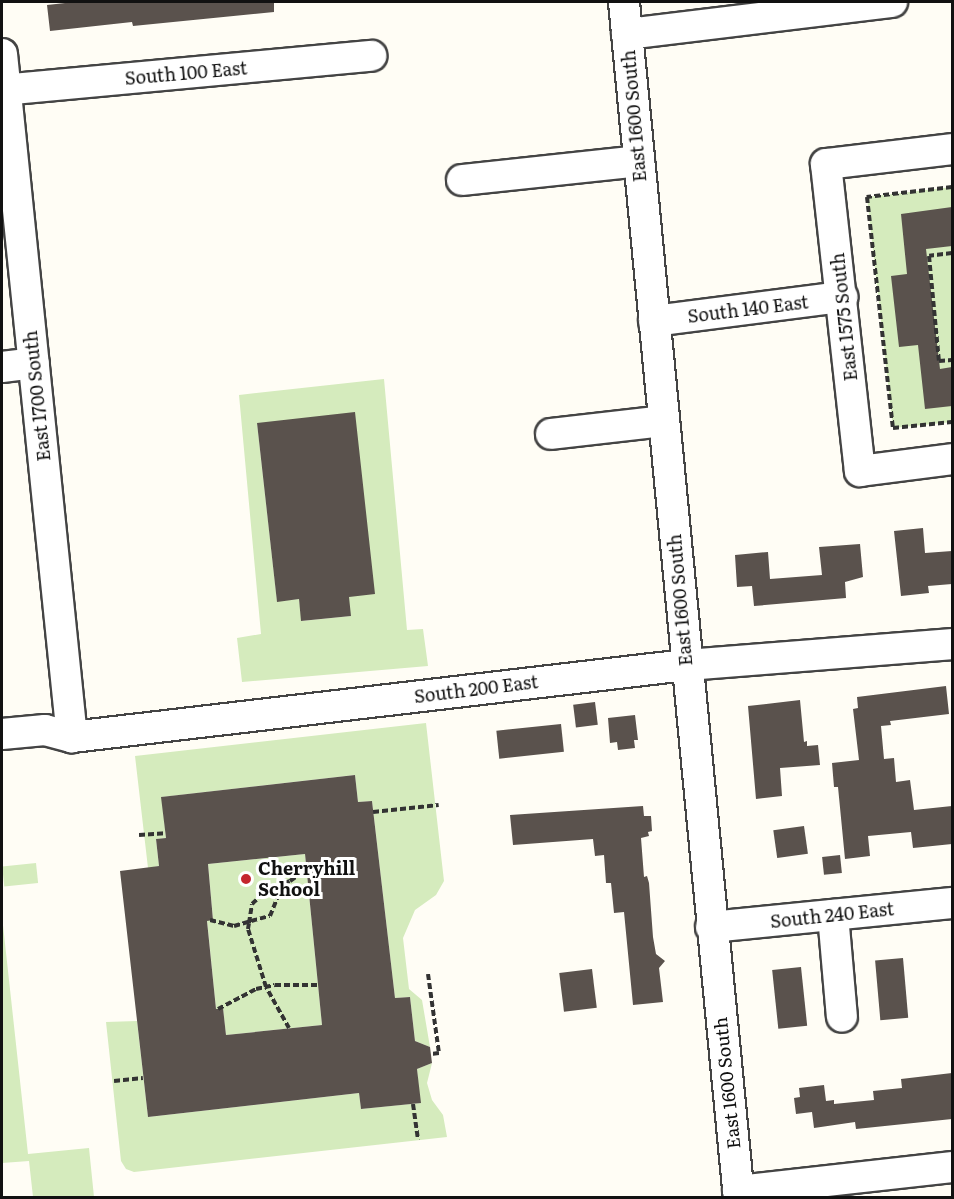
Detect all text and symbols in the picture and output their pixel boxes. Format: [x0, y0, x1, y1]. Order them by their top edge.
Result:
street label: East 1600 South [617, 49, 651, 183]
street label: South 100 East [124, 57, 248, 89]
street label: East 1575 South [827, 252, 861, 382]
street label: South 140 East [686, 291, 810, 327]
street label: East 1700 South [19, 330, 55, 462]
street label: East 1600 South [663, 533, 697, 667]
street label: South 200 East [413, 671, 539, 707]
place label: Cherryhill School [258, 858, 355, 900]
marker: Cherryhill School [239, 872, 253, 886]
street label: South 240 East [769, 898, 895, 932]
street label: East 1600 South [709, 1016, 745, 1150]

